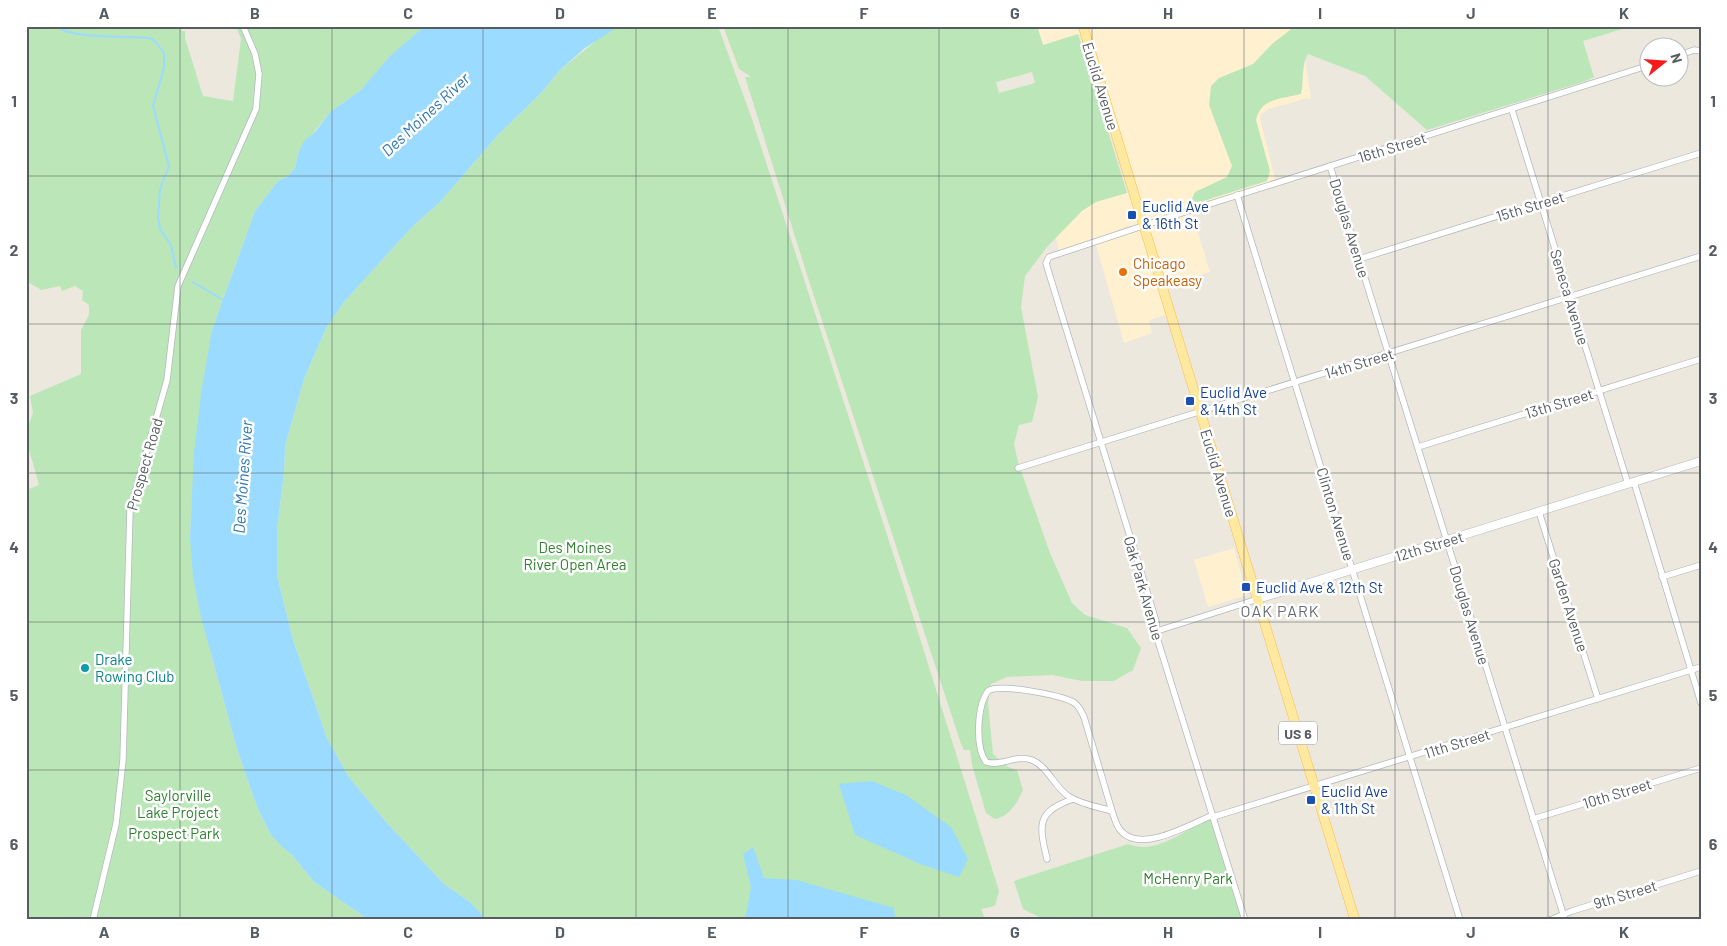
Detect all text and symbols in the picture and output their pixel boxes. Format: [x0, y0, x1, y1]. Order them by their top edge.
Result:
text: A [99, 3, 110, 22]
text: B [250, 3, 260, 22]
text: C [403, 3, 413, 22]
text: D [555, 3, 565, 22]
text: E [707, 3, 717, 22]
text: F [860, 3, 869, 22]
text: G [1010, 3, 1020, 22]
text: H [1163, 3, 1173, 22]
text: I [1318, 3, 1322, 22]
text: J [1466, 3, 1476, 22]
text: K [1619, 3, 1629, 22]
north arrow [1640, 38, 1690, 88]
street label: Euclid Avenue [1079, 40, 1123, 132]
text: N [1667, 51, 1686, 65]
water label: Des Moines River [377, 68, 474, 160]
text: 1 [11, 91, 17, 110]
text: 1 [1710, 91, 1716, 110]
street label: 16th Street [1356, 128, 1428, 166]
street label: Douglas Avenue [1326, 176, 1374, 280]
street label: 15th Street [1494, 187, 1566, 225]
place label: Euclid Ave & 16th St [1142, 197, 1209, 232]
marker: Euclid Ave & 16th St [1126, 209, 1138, 221]
text: 2 [10, 240, 19, 259]
text: 2 [1709, 240, 1718, 259]
street label: Seneca Avenue [1547, 247, 1593, 347]
place label: Chicago Speakeasy [1133, 254, 1202, 289]
marker: Chicago Speakeasy [1117, 266, 1129, 278]
street label: 14th Street [1322, 344, 1396, 382]
place label: Euclid Ave & 14th St [1200, 383, 1267, 418]
street label: 13th Street [1523, 384, 1595, 422]
text: 3 [10, 388, 18, 407]
text: 3 [1709, 388, 1717, 407]
marker: Euclid Ave & 14th St [1184, 395, 1196, 407]
street label: Prospect Road [122, 416, 166, 512]
water label: Des Moines River [229, 418, 256, 534]
street label: Euclid Avenue [1197, 427, 1241, 519]
street label: Clinton Avenue [1313, 465, 1359, 563]
street label: 12th Street [1393, 527, 1465, 565]
street label: Oak Park Avenue [1121, 534, 1167, 642]
text: 4 [9, 537, 19, 556]
text: 4 [1708, 537, 1718, 556]
park label: Des Moines River Open Area [524, 538, 627, 573]
street label: Garden Avenue [1545, 556, 1593, 654]
street label: Douglas Avenue [1446, 563, 1494, 667]
place label: Euclid Ave & 12th St [1256, 578, 1383, 596]
marker: Euclid Ave & 12th St [1240, 581, 1252, 593]
district label: OAK PARK [1240, 601, 1320, 620]
place label: Drake Rowing Club [95, 650, 175, 685]
marker: Drake Rowing Club [79, 662, 91, 674]
text: 5 [10, 685, 19, 704]
text: 5 [1709, 685, 1718, 704]
road number: US 6 [1279, 721, 1317, 744]
street label: 11th Street [1422, 724, 1492, 762]
street label: 10th Street [1580, 774, 1654, 812]
place label: Euclid Ave & 11th St [1321, 782, 1388, 817]
park label: Saylorville Lake Project [137, 786, 219, 821]
marker: Euclid Ave & 11th St [1305, 794, 1317, 806]
park label: Prospect Park [128, 824, 220, 842]
text: 6 [10, 834, 19, 853]
text: 6 [1709, 834, 1718, 853]
park label: McHenry Park [1143, 869, 1233, 887]
street label: 9th Street [1591, 876, 1659, 912]
text: A [99, 922, 110, 941]
text: B [250, 922, 260, 941]
text: C [403, 922, 413, 941]
text: D [555, 922, 565, 941]
text: E [707, 922, 717, 941]
text: F [860, 922, 869, 941]
text: G [1010, 922, 1020, 941]
text: H [1163, 922, 1173, 941]
text: I [1318, 922, 1322, 941]
text: J [1466, 922, 1476, 941]
text: K [1619, 922, 1629, 941]

